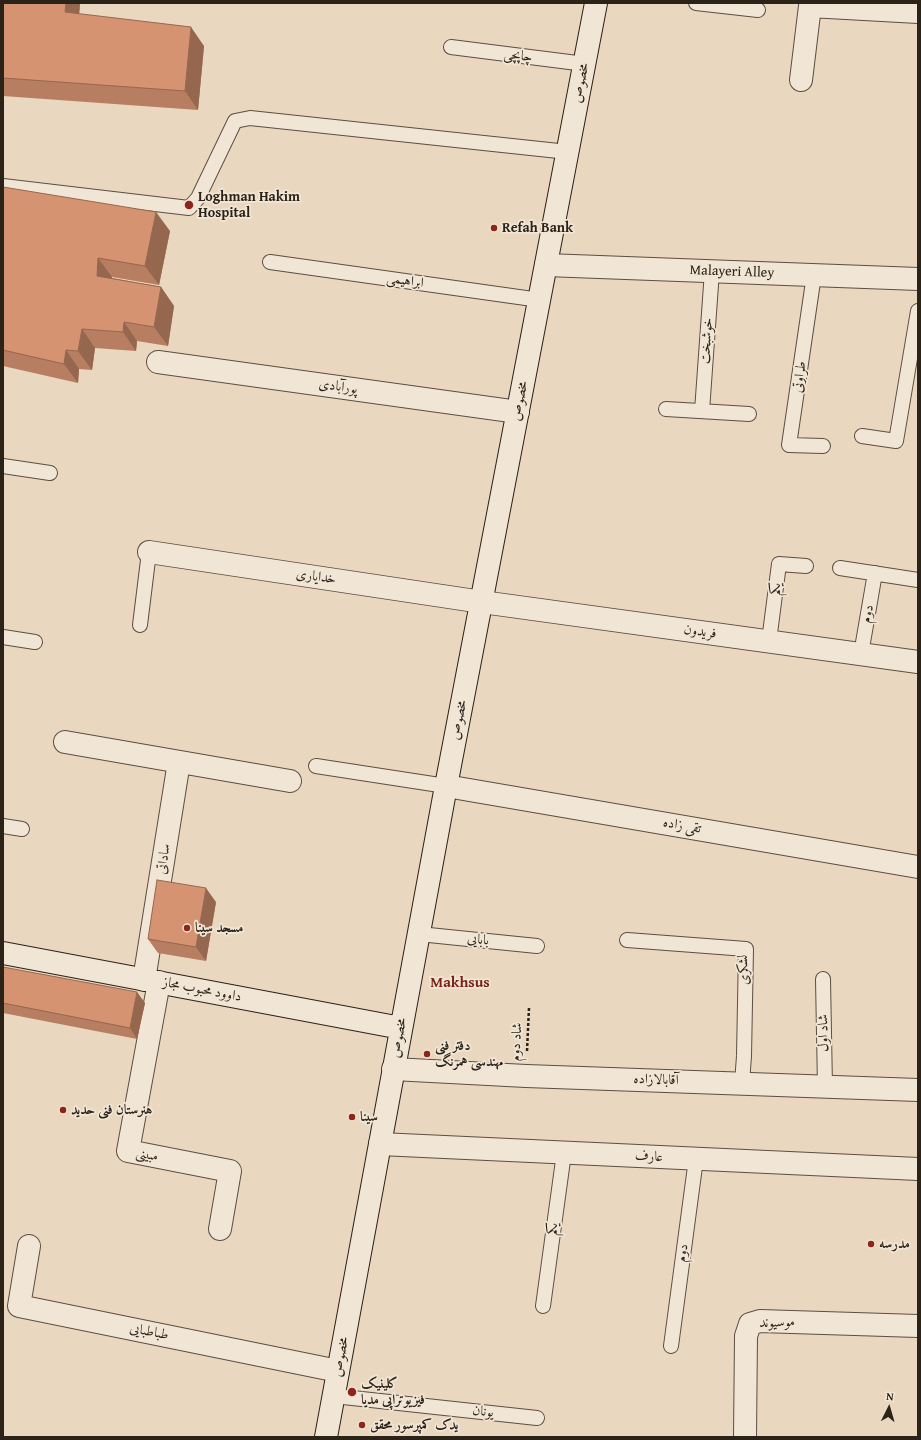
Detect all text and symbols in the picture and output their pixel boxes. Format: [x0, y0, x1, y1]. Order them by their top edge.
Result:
street label: چاپچی [503, 46, 533, 66]
street label: مخصوص [569, 62, 593, 104]
place label: Loghman Hakim Hospital [198, 189, 300, 222]
marker: Loghman Hakim Hospital [183, 199, 195, 211]
place label: Refah Bank [502, 220, 573, 236]
marker: Refah Bank [489, 223, 499, 233]
street label: Malayeri Alley [689, 262, 775, 282]
street label: ابراهیمی [385, 270, 425, 292]
street label: خوشبخت [697, 317, 717, 365]
street label: طراوتی [789, 360, 811, 394]
street label: پورآبادی [318, 376, 358, 398]
street label: مخصوص [508, 380, 532, 422]
street label: خدایاری [295, 566, 337, 588]
street label: یکم [767, 582, 785, 596]
street label: دوم [858, 604, 878, 624]
street label: فریدون [683, 621, 717, 643]
street label: مخصوص [447, 699, 471, 741]
street label: تقی زاده [662, 814, 702, 838]
street label: ساداتی [153, 842, 175, 876]
place label: مسجد سینا [195, 920, 244, 936]
marker: مسجد سینا [182, 923, 192, 933]
street label: بابایی [466, 930, 490, 950]
street label: لشکری [735, 954, 753, 986]
street label: داوود محبوب مجاز [161, 974, 243, 1006]
district label: Makhsus [430, 974, 490, 992]
street label: شاد اول [815, 1014, 833, 1052]
street label: مخصوص [387, 1017, 411, 1059]
street label: شاد دوم [508, 1022, 526, 1062]
place label: دفتر فنی مهندسی همرنگ [435, 1038, 503, 1070]
marker: دفتر فنی مهندسی همرنگ [422, 1049, 432, 1059]
street label: آقابالازاده [633, 1071, 679, 1089]
place label: هنرستان فنی حدید [71, 1102, 152, 1118]
marker: هنرستان فنی حدید [58, 1105, 68, 1115]
place label: سینا [360, 1109, 378, 1125]
marker: سینا [347, 1112, 357, 1122]
street label: مبینی [134, 1145, 160, 1165]
street label: عارف [635, 1148, 663, 1166]
street label: یکم [544, 1222, 562, 1236]
place label: مدرسه [879, 1236, 910, 1252]
marker: مدرسه [866, 1239, 876, 1249]
street label: دوم [673, 1243, 693, 1263]
street label: موسیوند [759, 1314, 795, 1332]
street label: طباطبایی [128, 1320, 170, 1344]
street label: مخصوص [329, 1336, 353, 1378]
place label: کلینیک فیزیوتراپی مدیا [361, 1376, 425, 1408]
marker: کلینیک فیزیوتراپی مدیا [346, 1386, 358, 1398]
north arrow [869, 1388, 909, 1428]
text: N [886, 1388, 894, 1404]
street label: یونان [471, 1403, 495, 1421]
place label: یدک کمپرسور محقق [370, 1417, 458, 1433]
marker: یدک کمپرسور محقق [357, 1420, 367, 1430]

